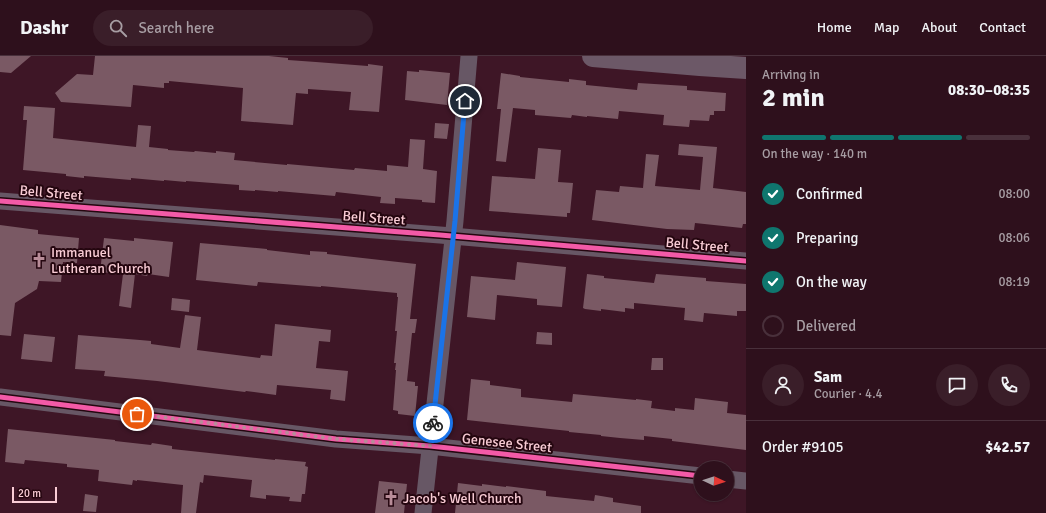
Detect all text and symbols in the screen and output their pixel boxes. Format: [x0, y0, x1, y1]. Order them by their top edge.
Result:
search box [93, 10, 373, 46]
text: Dashr [20, 16, 69, 40]
icon: search [107, 17, 129, 39]
text: Search here [139, 19, 214, 37]
text: Home [817, 19, 852, 36]
text: Map [874, 19, 899, 36]
text: About [921, 19, 957, 36]
text: Contact [979, 19, 1026, 36]
text: Arriving in [762, 67, 820, 83]
text: 08:30–08:35 [948, 81, 1030, 99]
text: 2 min [762, 82, 825, 114]
pin [448, 84, 482, 118]
icon: home [454, 90, 476, 112]
text: On the way · 140 m [762, 146, 867, 162]
street label: Bell Street [19, 182, 83, 204]
icon: check [762, 183, 784, 205]
text: Confirmed [796, 185, 863, 203]
text: 08:00 [998, 186, 1030, 202]
street label: Bell Street [342, 207, 406, 229]
icon: check [762, 227, 784, 249]
text: Preparing [796, 229, 859, 247]
text: 08:06 [998, 230, 1030, 246]
street label: Bell Street [665, 234, 729, 256]
place label: Immanuel Lutheran Church [51, 244, 151, 277]
church icon: Immanuel Lutheran Church [30, 251, 48, 269]
icon: check [762, 271, 784, 293]
text: On the way [796, 273, 867, 291]
text: 08:19 [998, 274, 1030, 290]
text: Delivered [796, 317, 856, 335]
button: person [762, 364, 804, 406]
button: chat [936, 364, 978, 406]
button: phone [988, 364, 1030, 406]
text: Sam [814, 368, 842, 386]
text: Courier · 4.4 [814, 386, 883, 402]
pin [120, 397, 154, 431]
icon: bag [126, 403, 148, 425]
courier [413, 403, 453, 443]
icon: bike [422, 412, 444, 434]
street label: Genesee Street [461, 430, 553, 456]
text: Order #9105 [762, 438, 844, 456]
text: $42.57 [985, 438, 1030, 456]
north arrow [694, 461, 734, 501]
map controls [694, 461, 734, 501]
scale bar [12, 485, 57, 504]
text: 20 m [18, 487, 41, 500]
church icon: Jacob's Well Church [382, 489, 400, 507]
place label: Jacob's Well Church [403, 490, 522, 507]

